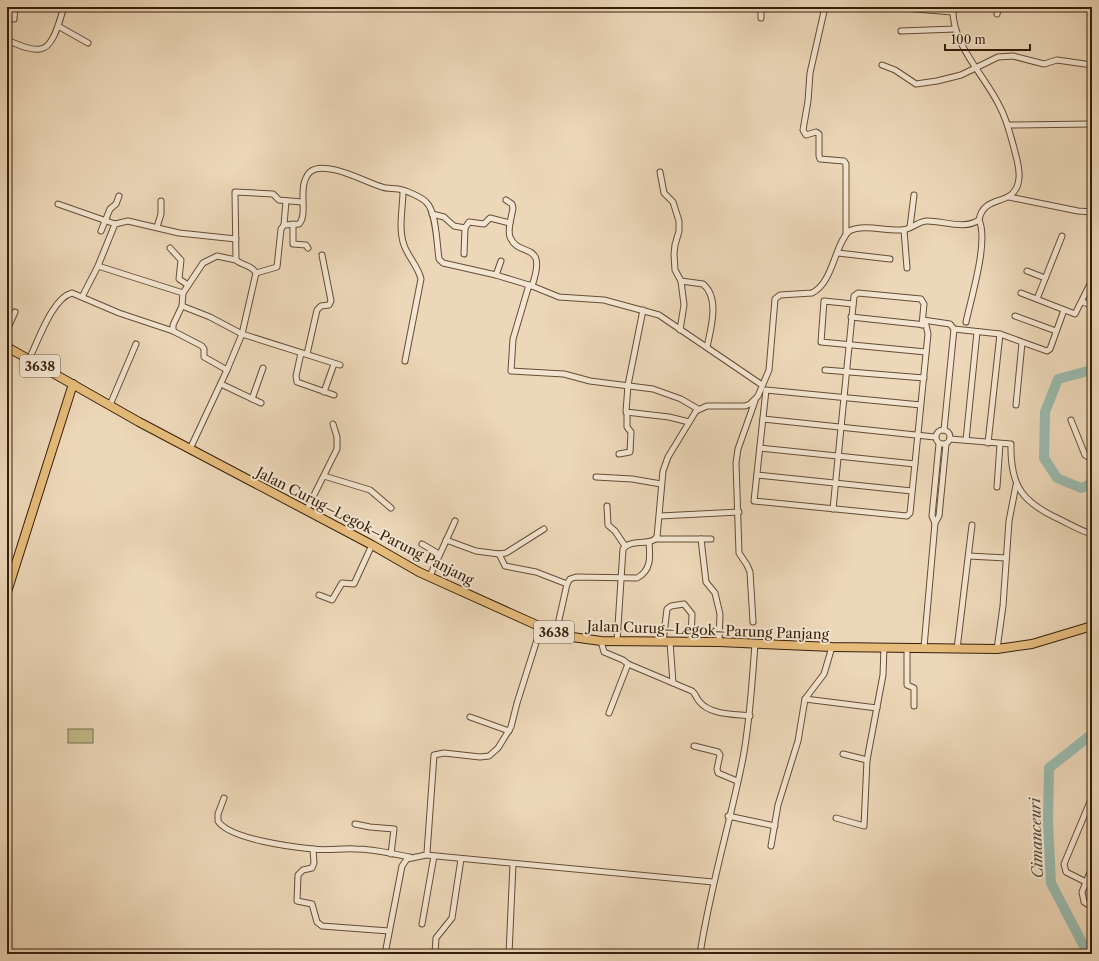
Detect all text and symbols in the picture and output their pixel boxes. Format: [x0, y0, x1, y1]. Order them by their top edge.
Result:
scale bar [945, 26, 1030, 52]
text: 100 m [951, 32, 986, 47]
road number: 3638 [20, 355, 60, 377]
street label: Jalan Curug–Legok–Parung Panjang [251, 462, 477, 589]
street label: Jalan Curug–Legok–Parung Panjang [585, 617, 830, 643]
road number: 3638 [534, 621, 574, 643]
water label: Cimanceuri [1025, 796, 1047, 879]

